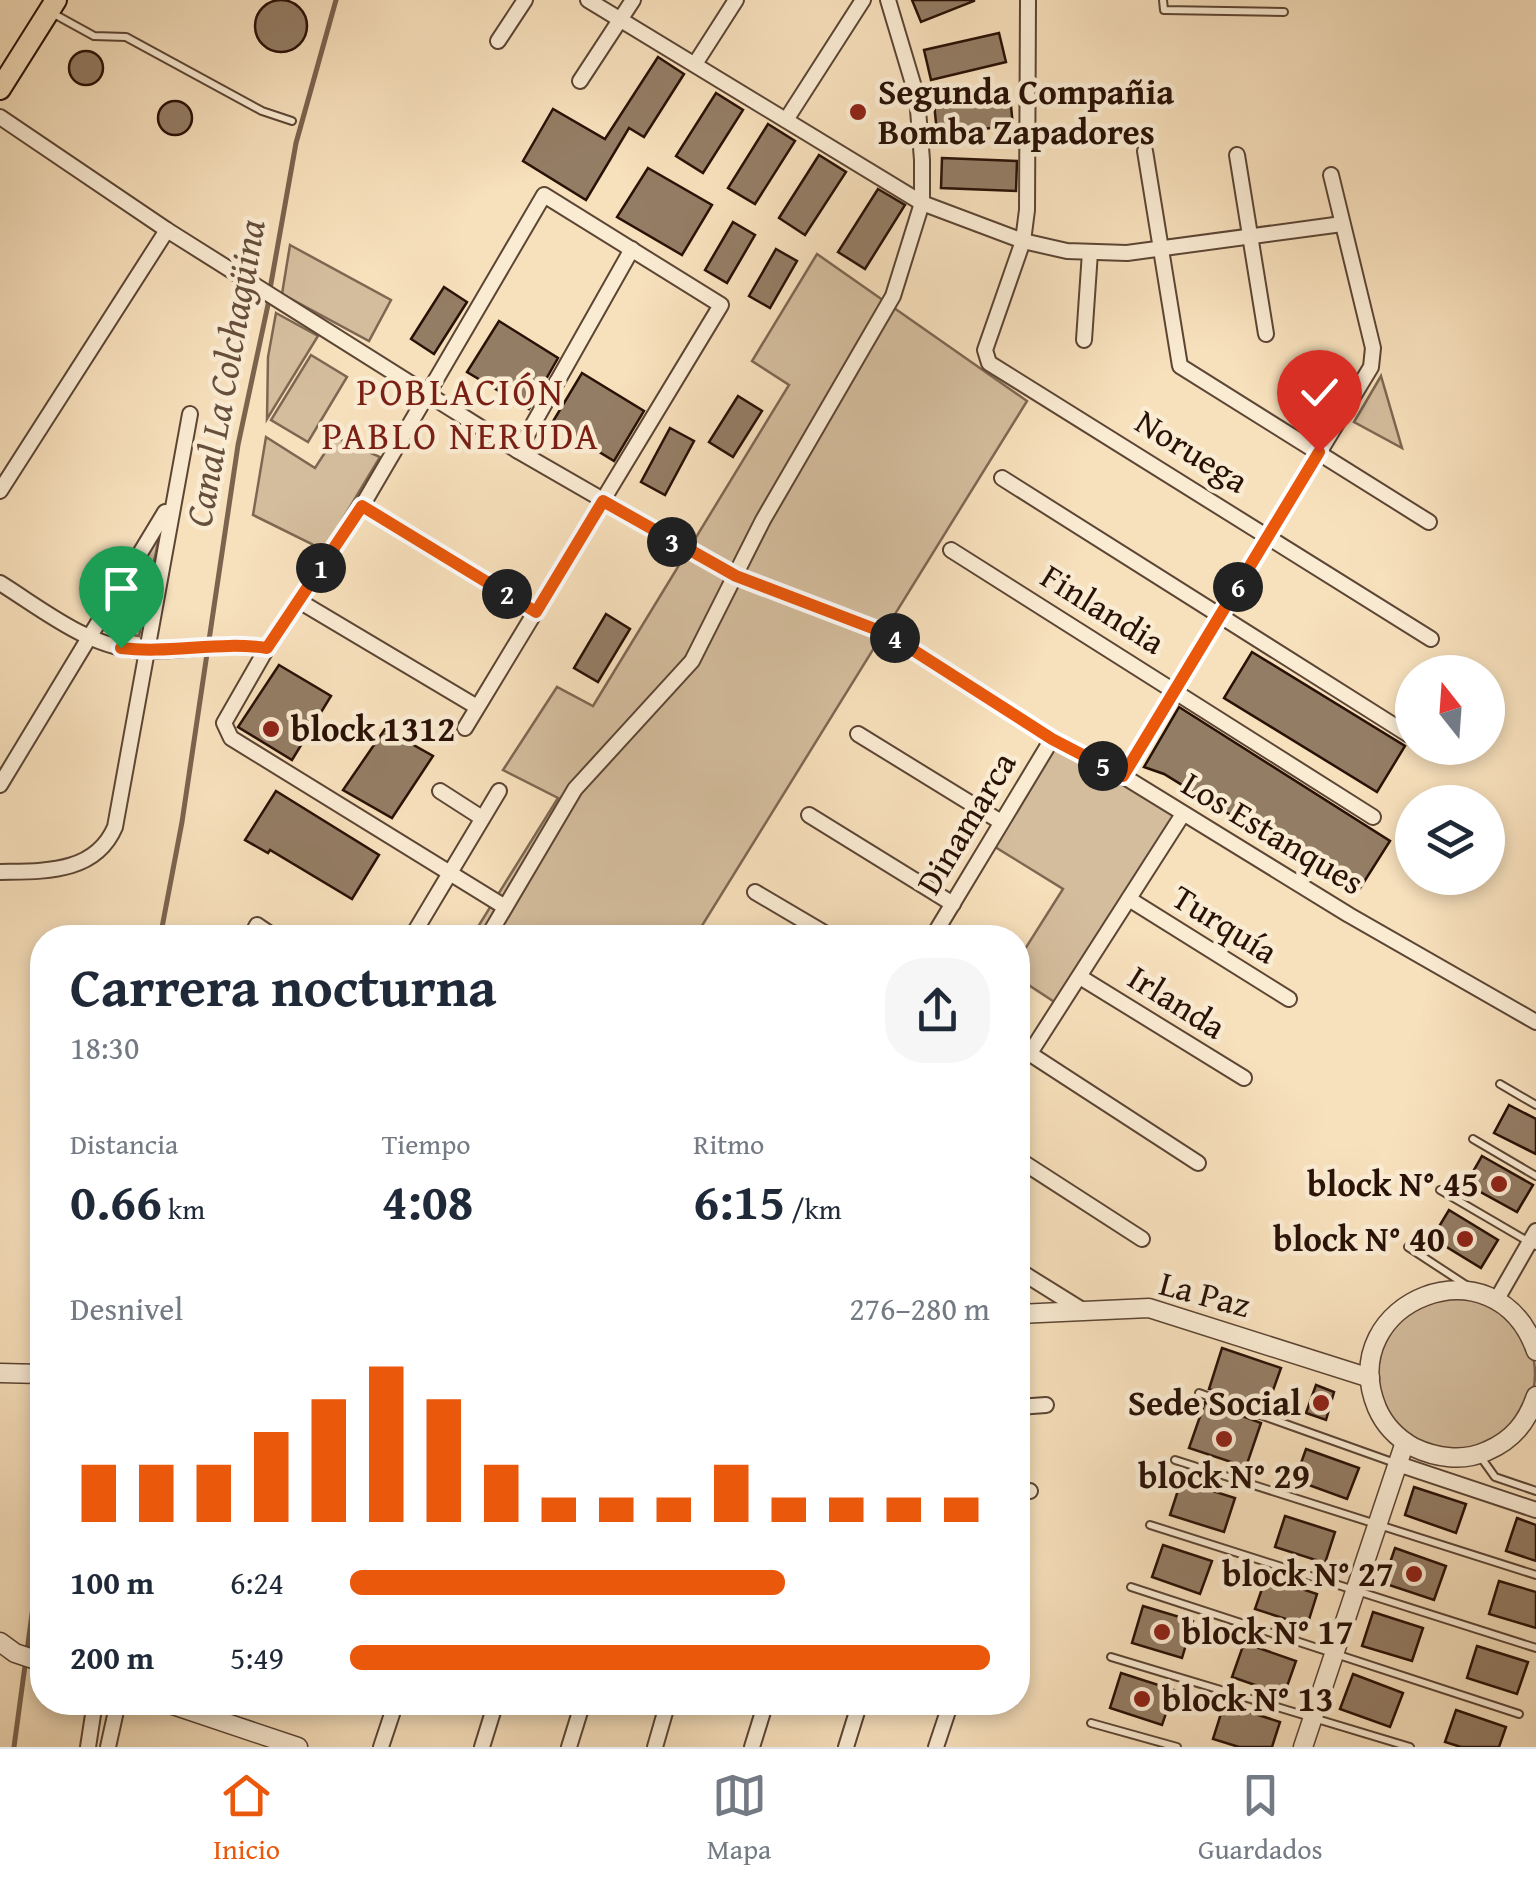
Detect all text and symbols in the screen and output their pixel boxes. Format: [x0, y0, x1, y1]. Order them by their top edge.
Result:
place label: Segunda Compañia Bomba Zapadores [878, 66, 1174, 157]
marker: Segunda Compañia Bomba Zapadores [847, 101, 869, 123]
water label: Canal La Colchagüina [169, 214, 279, 531]
pin [1277, 350, 1362, 453]
district label: POBLACIÓN PABLO NERUDA [322, 363, 600, 463]
icon: check [1292, 365, 1347, 420]
street label: Noruega [1126, 396, 1259, 505]
pin: 3 [647, 517, 697, 567]
text: 3 [665, 521, 679, 562]
pin: 1 [296, 543, 346, 593]
pin [79, 546, 164, 649]
text: 1 [314, 547, 328, 588]
street label: Finlandia [1031, 550, 1176, 667]
icon: arrive [94, 561, 149, 616]
pin: 6 [1213, 562, 1263, 612]
text: 6 [1231, 566, 1245, 607]
pin: 2 [482, 569, 532, 619]
text: 2 [500, 573, 514, 614]
pin: 4 [870, 613, 920, 663]
text: 4 [888, 617, 902, 658]
north arrow [1395, 655, 1505, 765]
map controls [1395, 655, 1505, 895]
place label: block 1312 [291, 703, 455, 754]
marker: block 1312 [260, 718, 282, 740]
street label: Dinamarca [903, 741, 1028, 904]
pin: 5 [1078, 741, 1128, 791]
text: 5 [1096, 745, 1110, 786]
street label: Los Estanques [1173, 758, 1374, 907]
button: layers [1395, 785, 1505, 895]
street label: Turquía [1162, 871, 1288, 976]
text: Carrera nocturna [70, 946, 497, 1026]
street label: Irlanda [1119, 952, 1236, 1052]
button: share [885, 958, 990, 1063]
text: 18:30 [70, 1024, 139, 1071]
text: Distancia [70, 1123, 178, 1164]
text: Tiempo [382, 1123, 471, 1164]
text: Ritmo [693, 1123, 764, 1164]
place label: block N° 45 [1307, 1158, 1479, 1209]
text: 0.66 [70, 1164, 162, 1237]
text: 4:08 [382, 1164, 474, 1237]
text: 6:15 [693, 1164, 785, 1237]
marker: block N° 45 [1488, 1173, 1510, 1195]
text: km [162, 1188, 205, 1229]
text: /km [785, 1188, 842, 1229]
place label: block N° 40 [1273, 1213, 1445, 1264]
marker: block N° 40 [1454, 1228, 1476, 1250]
street label: La Paz [1154, 1257, 1256, 1330]
text: Desnivel [70, 1285, 183, 1332]
text: 276–280 m [849, 1285, 990, 1332]
place label: Sede Social [1128, 1377, 1301, 1428]
marker: Sede Social [1310, 1392, 1332, 1414]
marker: block N° 29 [1213, 1428, 1235, 1450]
place label: block N° 29 [1138, 1450, 1310, 1501]
place label: block N° 27 [1222, 1548, 1394, 1599]
text: 100 m [70, 1559, 154, 1606]
text: 6:24 [230, 1559, 284, 1606]
marker: block N° 27 [1403, 1563, 1425, 1585]
place label: block N° 17 [1182, 1606, 1354, 1657]
marker: block N° 17 [1151, 1621, 1173, 1643]
text: 200 m [70, 1634, 154, 1681]
text: 5:49 [230, 1634, 284, 1681]
place label: block N° 13 [1162, 1673, 1334, 1724]
marker: block N° 13 [1131, 1688, 1153, 1710]
tab: Inicio [213, 1768, 280, 1869]
tab: Mapa [707, 1768, 771, 1869]
tab: Guardados [1198, 1768, 1323, 1869]

